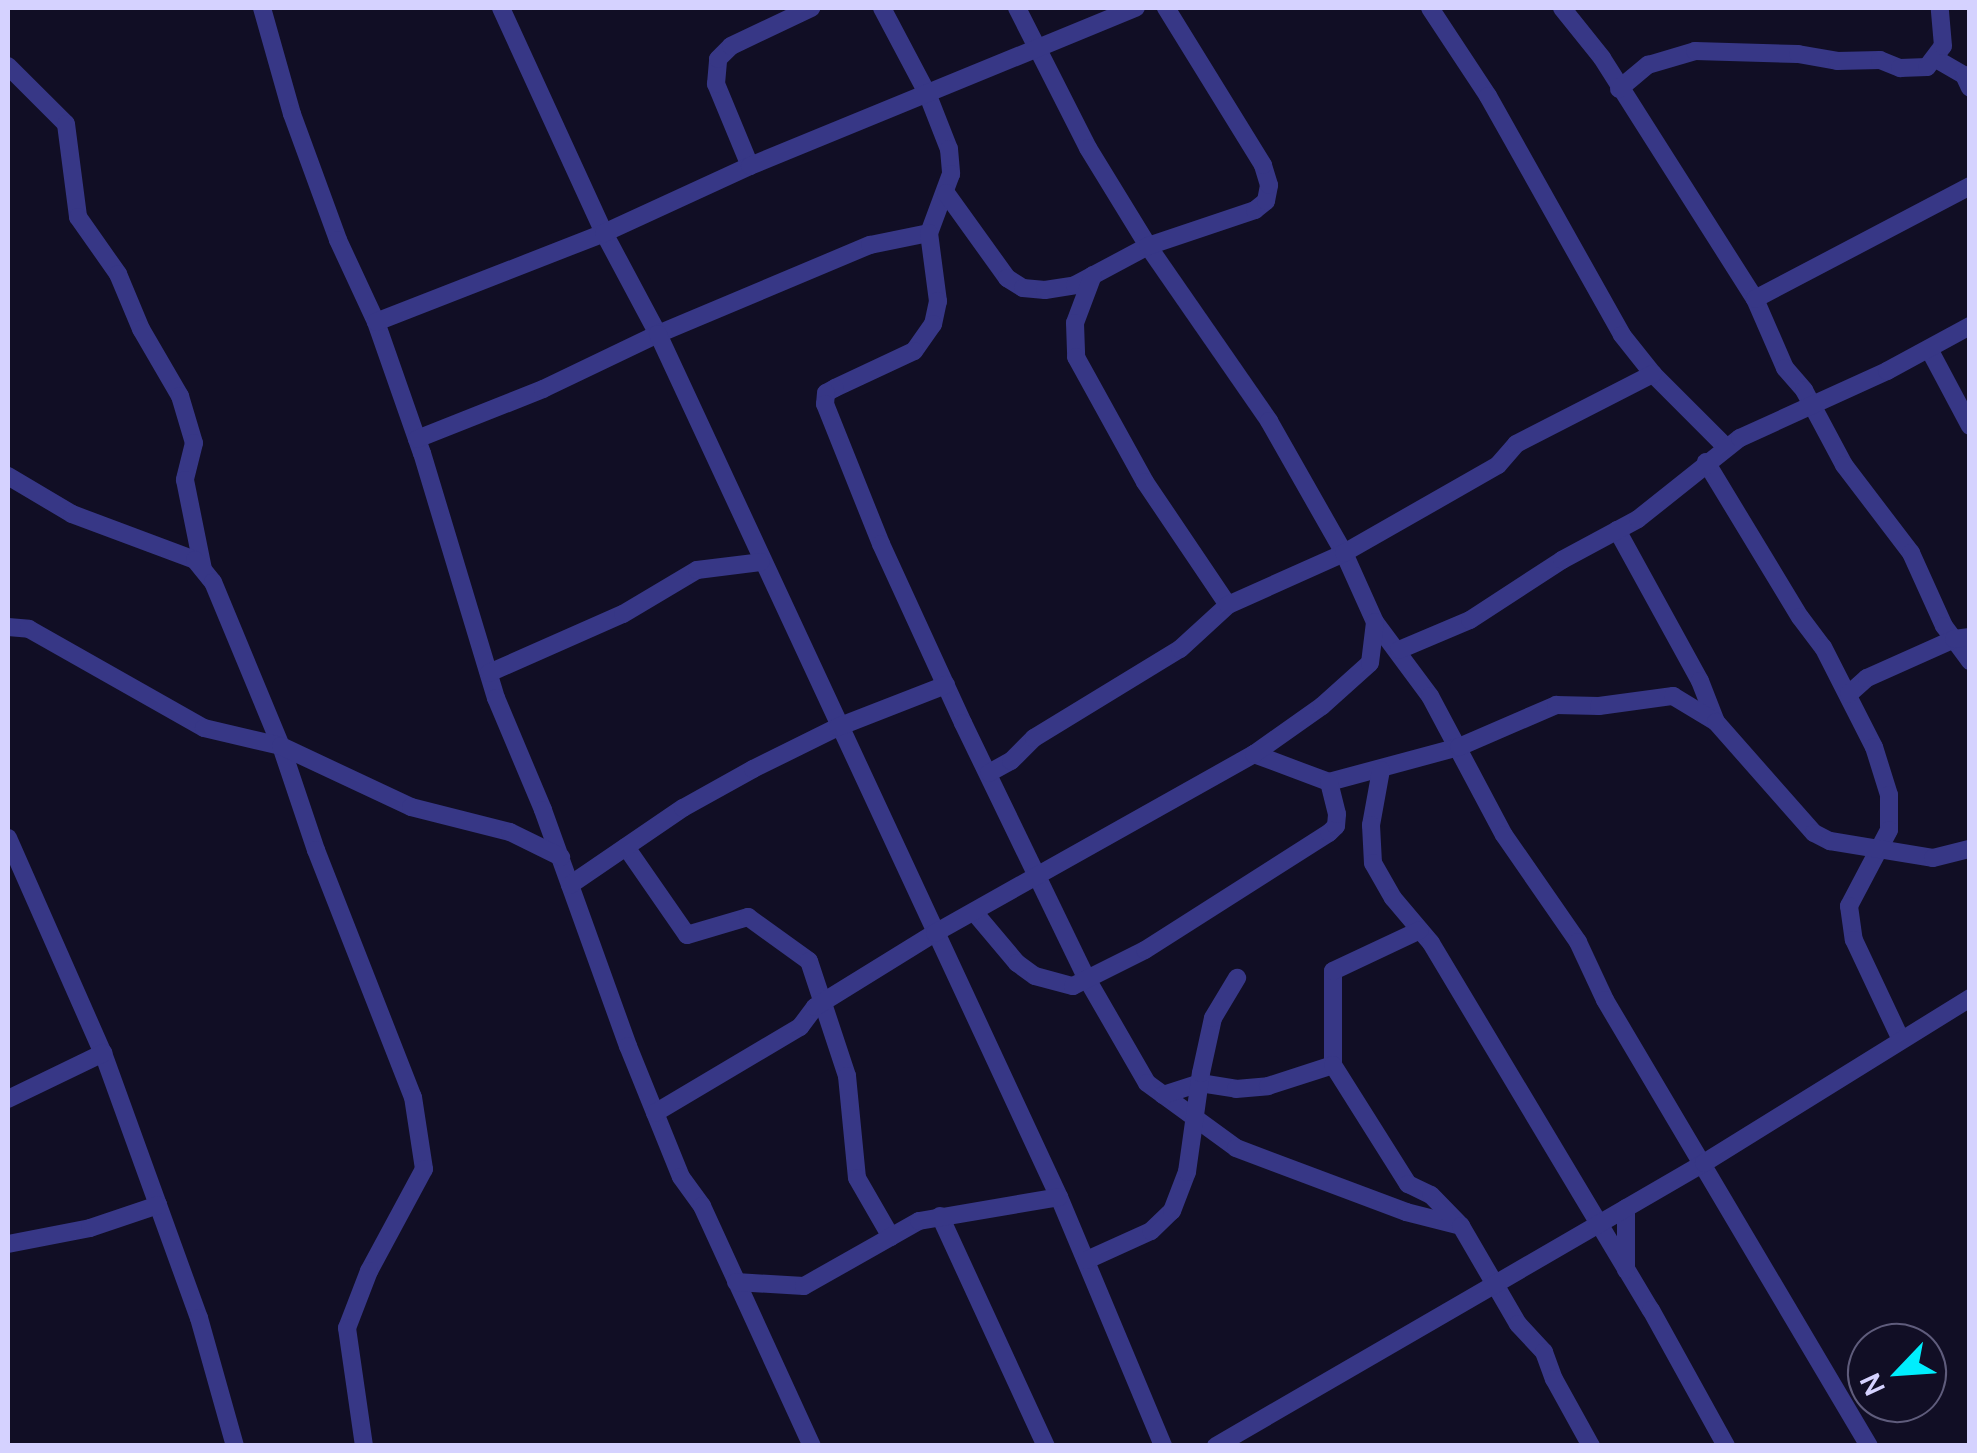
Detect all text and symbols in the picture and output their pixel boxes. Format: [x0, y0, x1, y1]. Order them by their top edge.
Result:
north arrow [1847, 1323, 1947, 1423]
text: N [1850, 1368, 1893, 1402]

